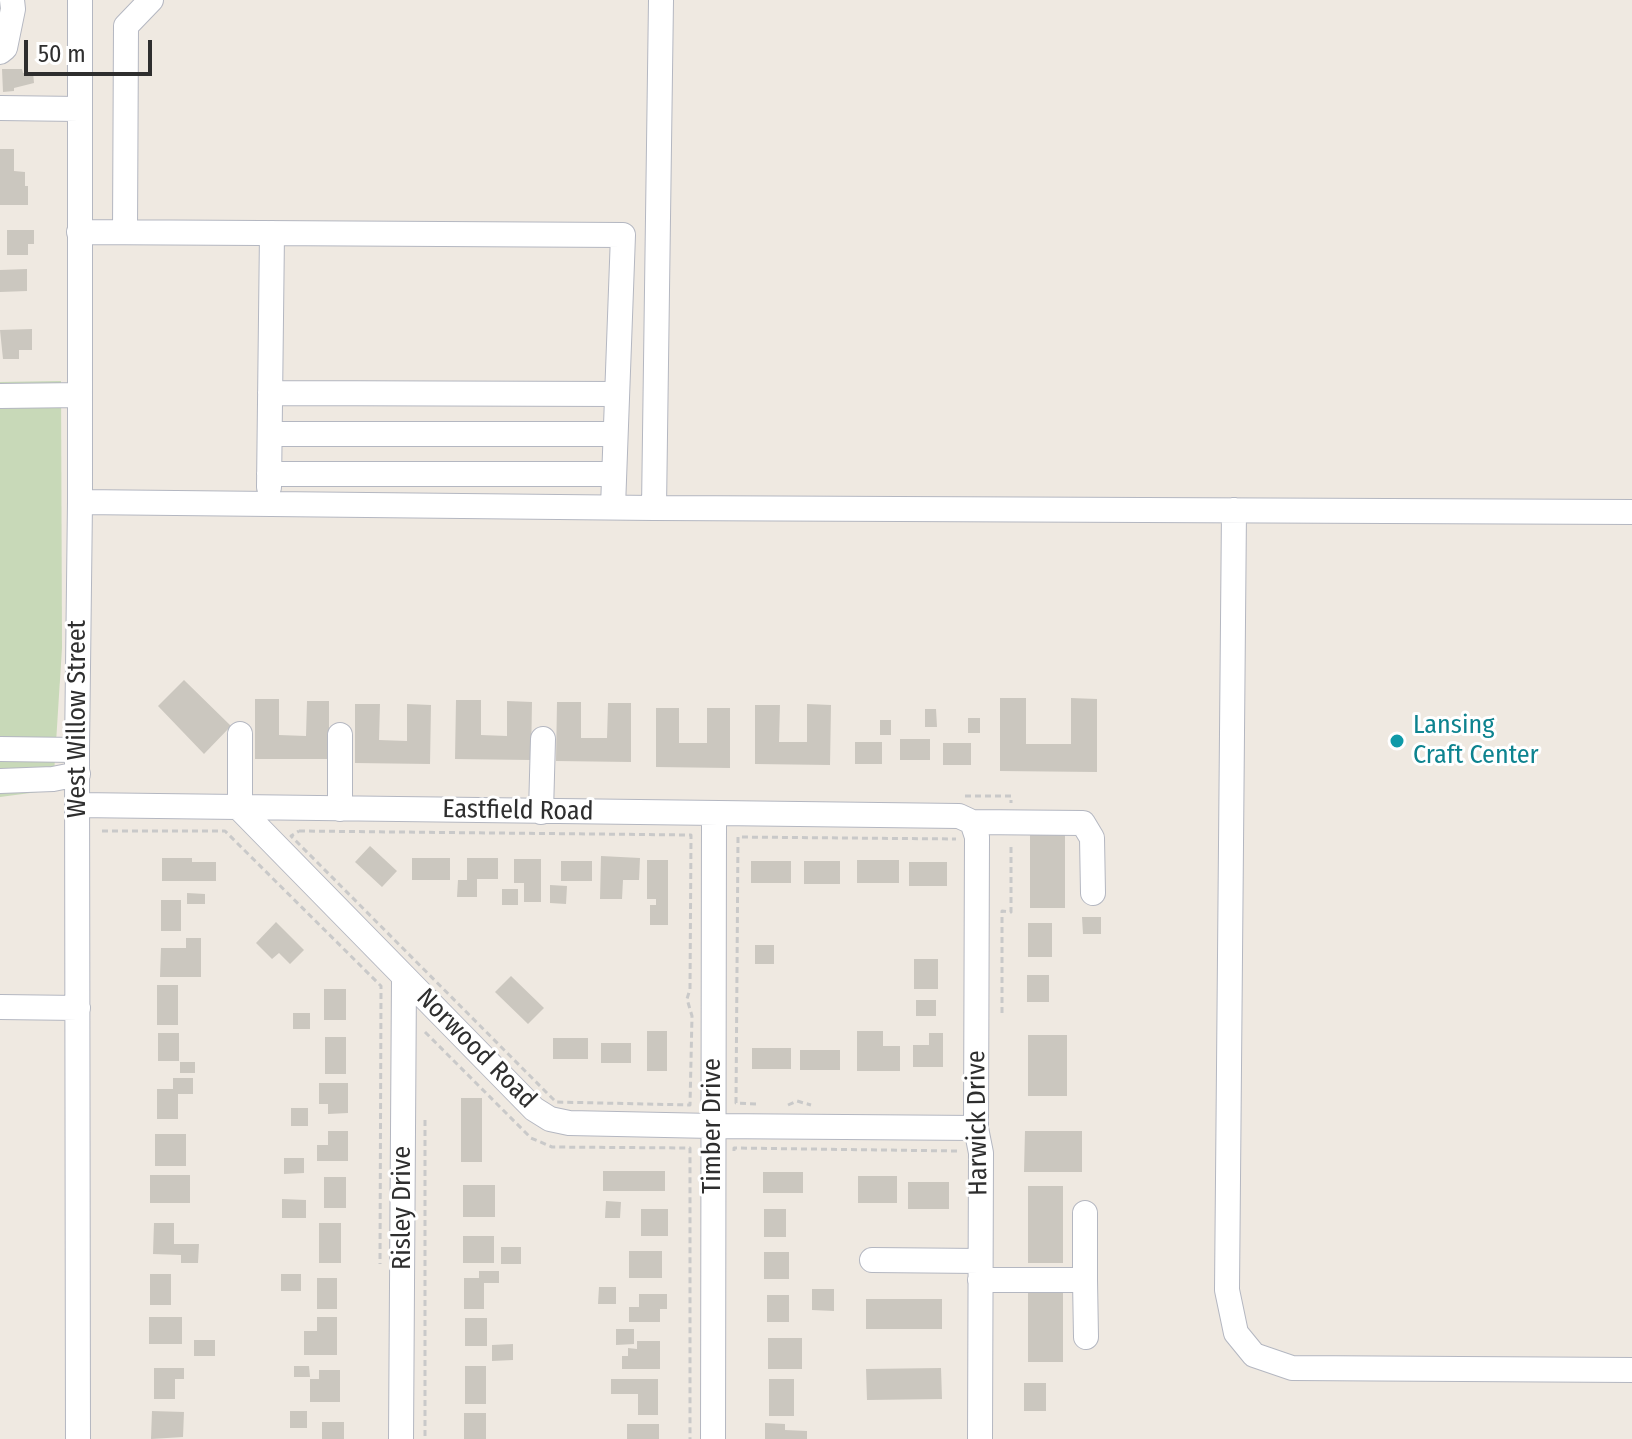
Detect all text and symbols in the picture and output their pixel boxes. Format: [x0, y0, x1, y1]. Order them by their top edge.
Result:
scale bar [28, 24, 156, 74]
text: 50 m [38, 40, 86, 68]
street label: West Willow Street [62, 620, 94, 818]
place label: Lansing Craft Center [1413, 710, 1539, 772]
marker: Lansing Craft Center [1388, 732, 1406, 750]
street label: Eastfield Road [442, 794, 594, 828]
street label: Norwood Road [410, 983, 542, 1115]
street label: Harwick Drive [961, 1050, 995, 1196]
street label: Timber Drive [697, 1058, 729, 1194]
street label: Risley Drive [387, 1146, 419, 1270]

